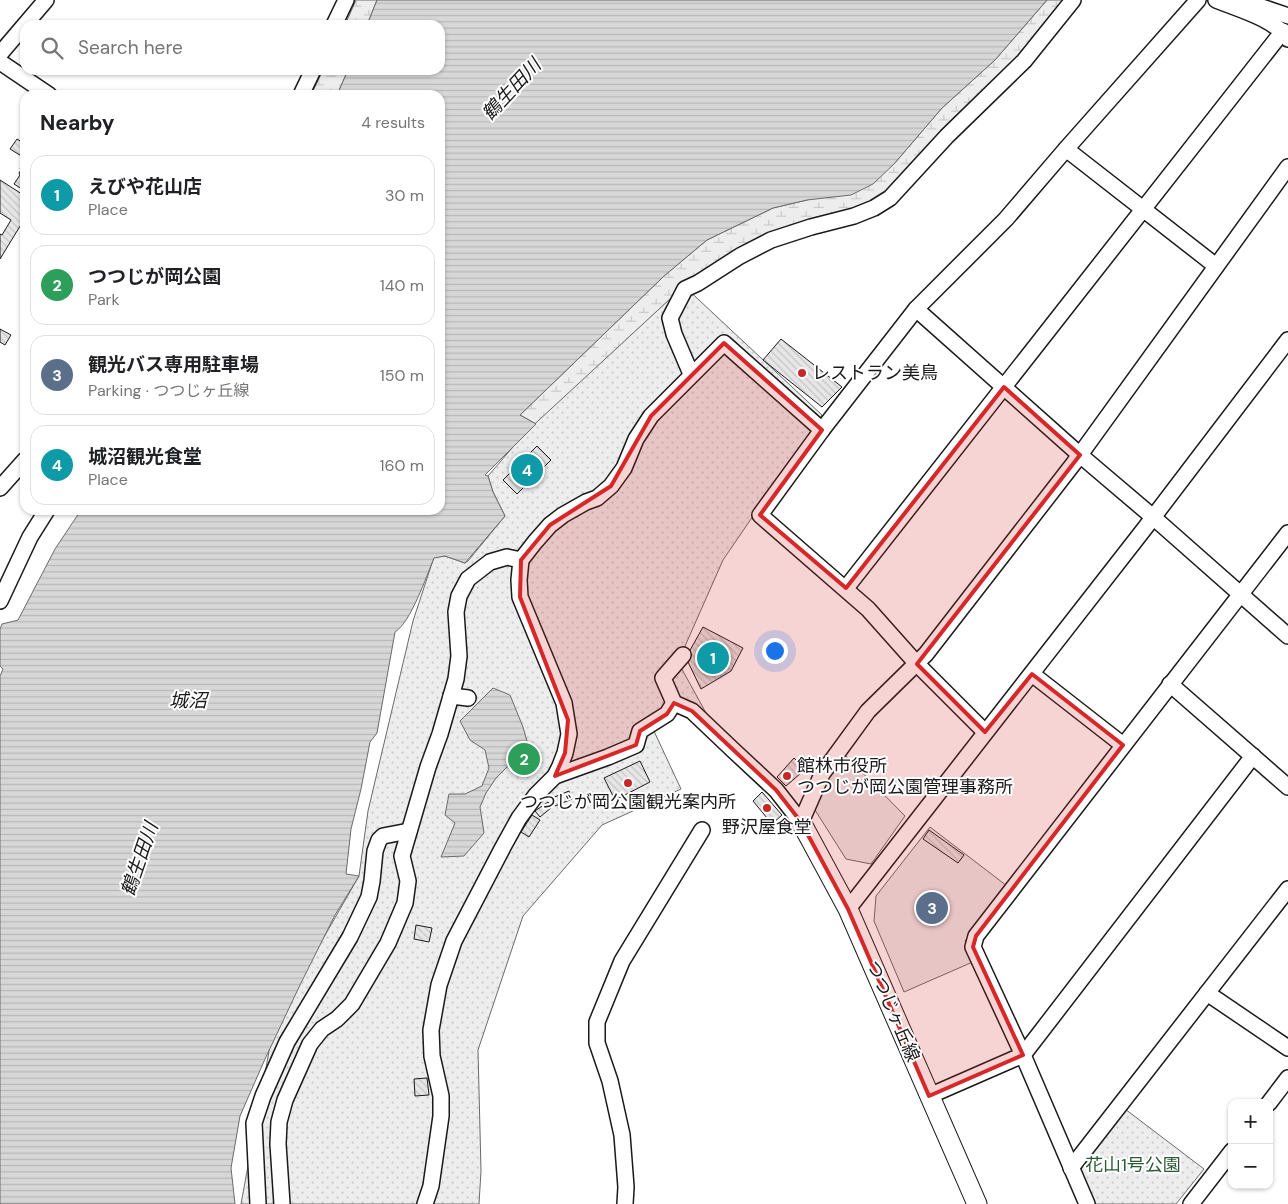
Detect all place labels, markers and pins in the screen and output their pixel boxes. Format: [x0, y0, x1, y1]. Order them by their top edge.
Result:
place label: レストラン美鳥 [812, 361, 938, 385]
marker: レストラン美鳥 [796, 367, 808, 379]
pin: 4 [511, 451, 543, 489]
pin: 1 [697, 639, 729, 677]
pin: 2 [508, 740, 540, 778]
place label: 館林市役所 つつじが岡公園管理事務所 [797, 754, 1013, 799]
marker: 館林市役所 つつじが岡公園管理事務所 [781, 770, 793, 782]
marker: つつじが岡公園観光案内所 [622, 777, 634, 789]
place label: つつじが岡公園観光案内所 [520, 790, 736, 814]
marker: 野沢屋食堂 [761, 802, 773, 814]
place label: 野沢屋食堂 [722, 815, 812, 839]
pin: 3 [916, 889, 948, 927]

